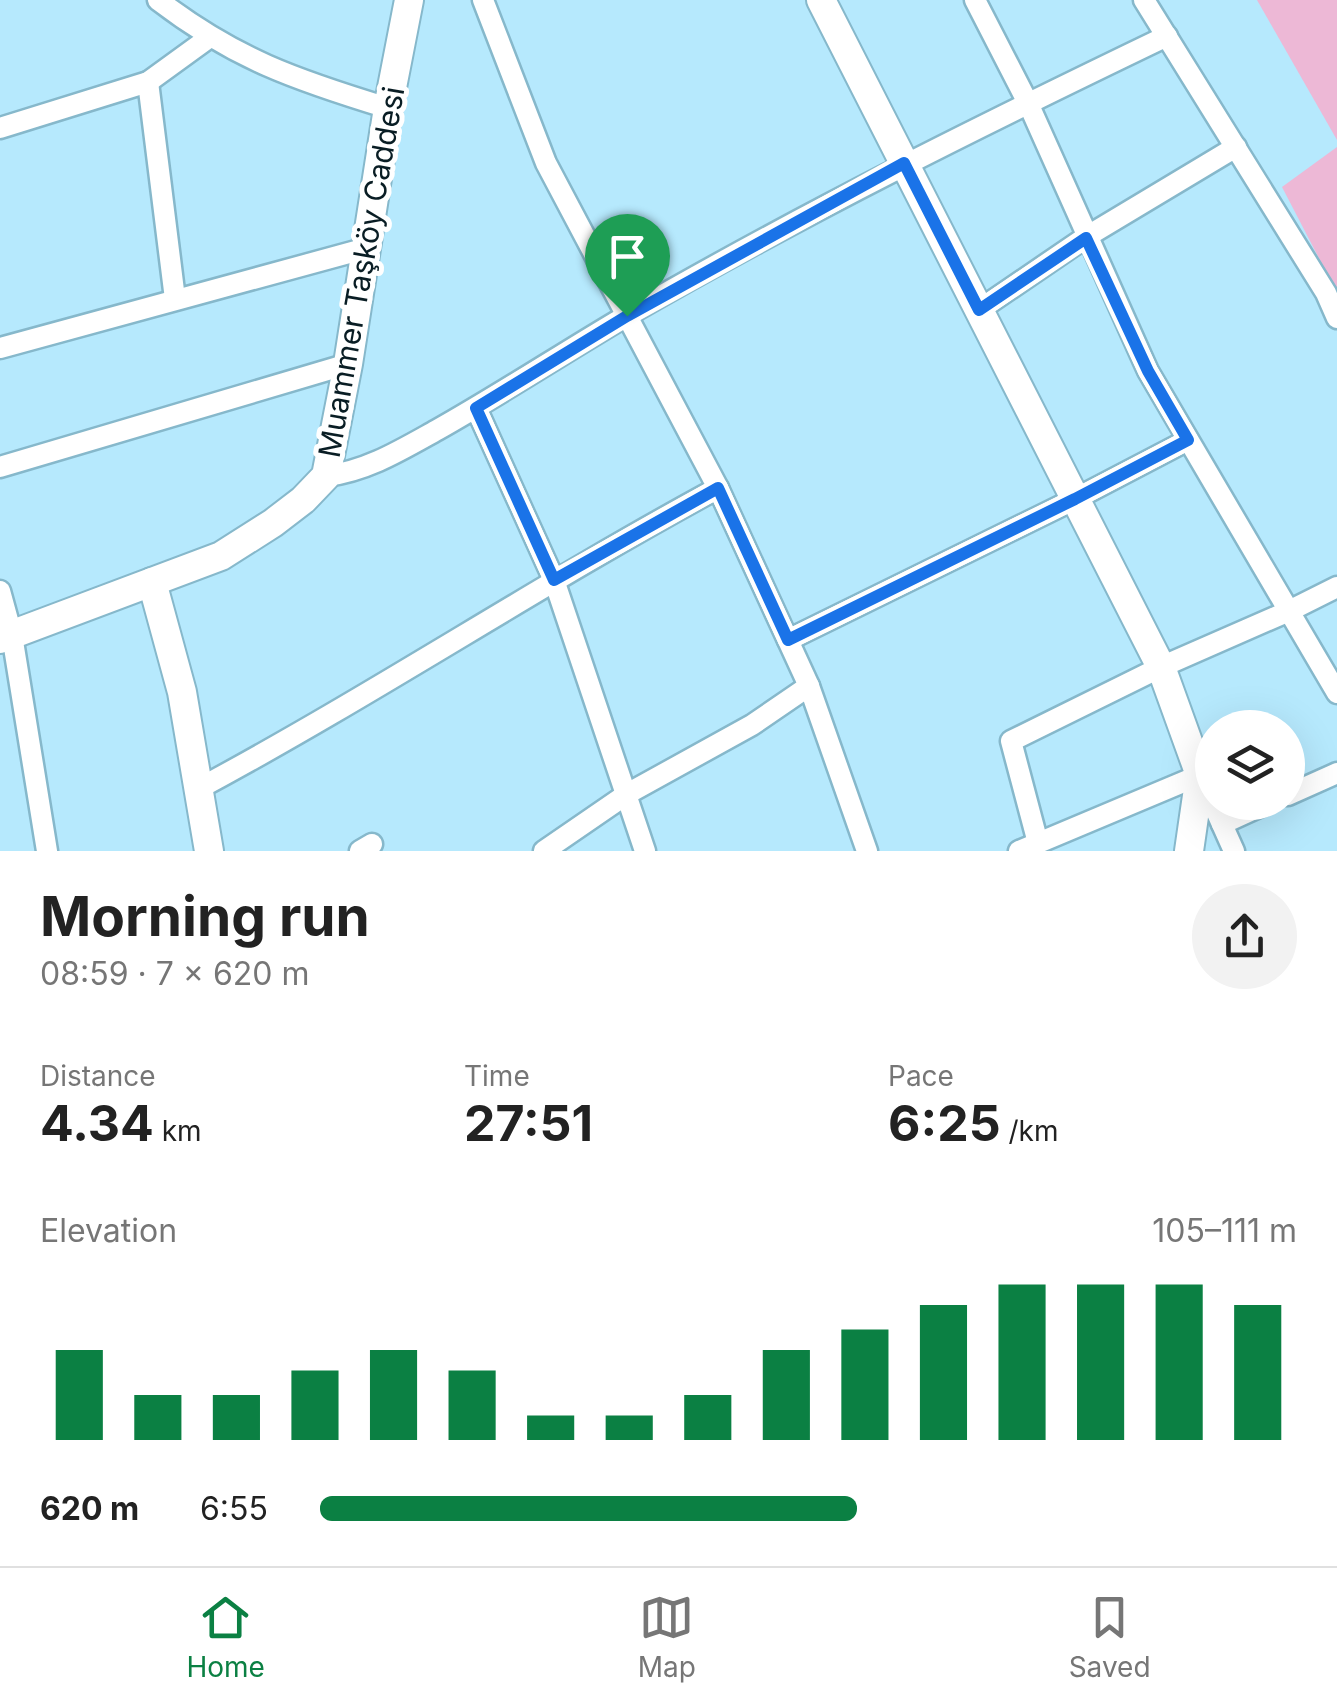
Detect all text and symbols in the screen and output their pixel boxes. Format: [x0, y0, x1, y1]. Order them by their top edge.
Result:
street label: Muammer Taşköy Caddesi [311, 84, 411, 460]
pin [585, 214, 670, 317]
icon: arrive [600, 229, 655, 284]
map controls [1195, 710, 1305, 820]
button: layers [1195, 710, 1305, 820]
text: Morning run [40, 883, 370, 949]
button: share [1192, 884, 1297, 989]
text: 08:59 · 7 × 620 m [40, 954, 310, 993]
text: Distance [40, 1059, 156, 1093]
text: Time [464, 1059, 530, 1093]
text: Pace [888, 1059, 954, 1093]
text: 4.34 [40, 1093, 154, 1153]
text: 27:51 [464, 1093, 593, 1153]
text: 6:25 [888, 1093, 1001, 1153]
text: km [154, 1114, 202, 1148]
text: /km [1001, 1114, 1058, 1148]
text: Elevation [40, 1211, 177, 1250]
text: 105–111 m [1152, 1211, 1297, 1250]
text: 620 m [40, 1489, 139, 1528]
text: 6:55 [200, 1489, 268, 1528]
tab: Home [186, 1590, 265, 1684]
tab: Map [638, 1590, 696, 1684]
tab: Saved [1069, 1590, 1151, 1684]

